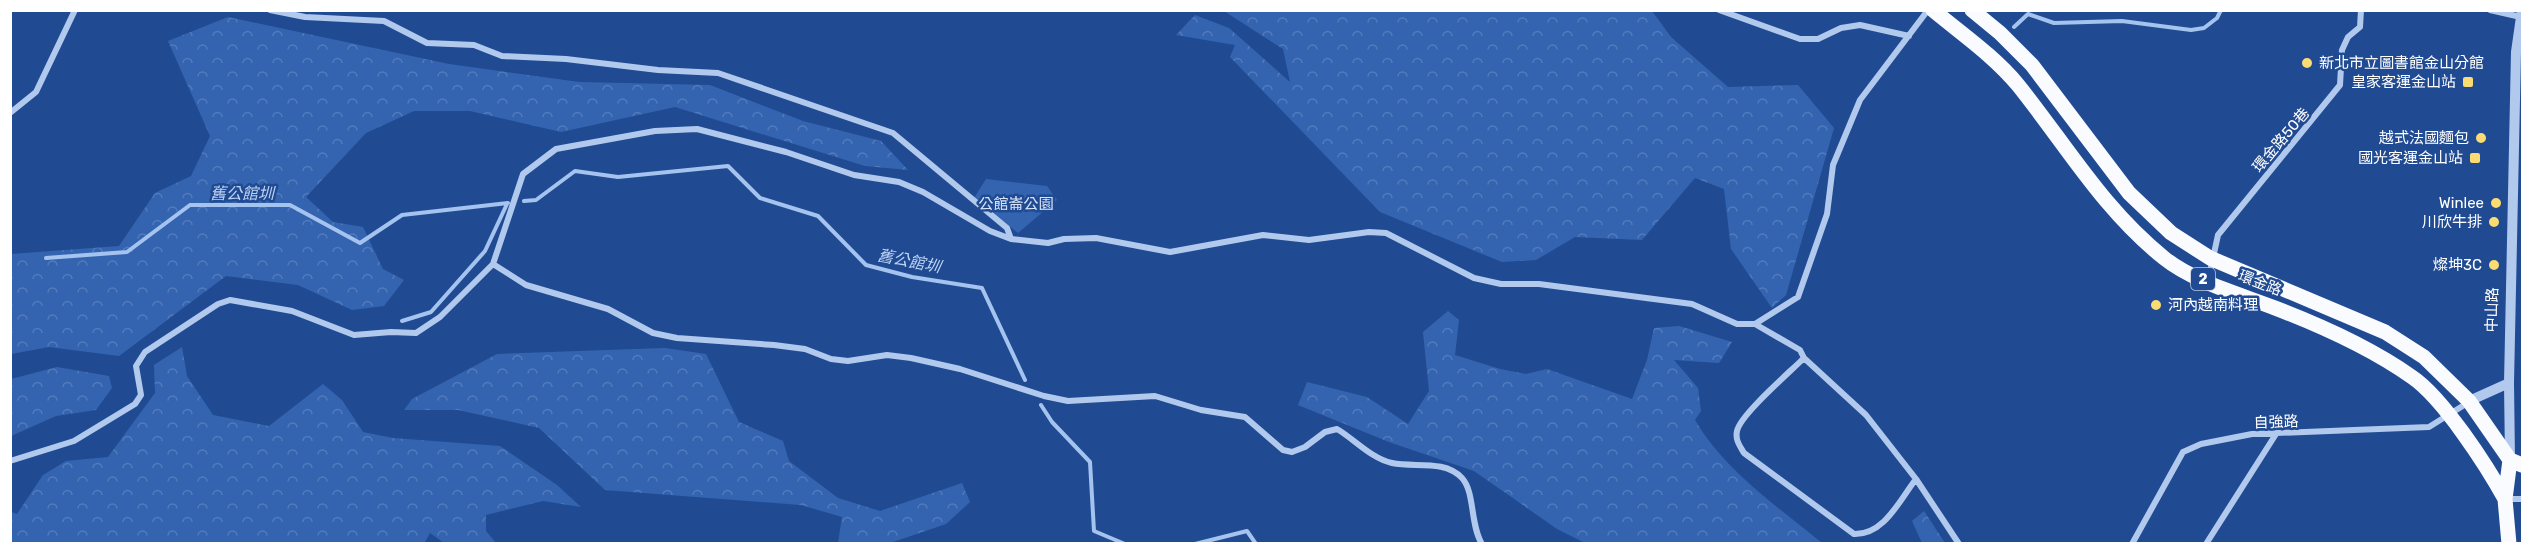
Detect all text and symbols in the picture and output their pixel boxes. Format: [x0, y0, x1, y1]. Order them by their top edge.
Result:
place label: 新北市立圖書館金山分館 [2319, 54, 2484, 72]
marker: 新北市立圖書館金山分館 [2300, 56, 2314, 70]
place label: 皇家客運金山站 [2351, 73, 2456, 91]
marker: 皇家客運金山站 [2461, 75, 2475, 89]
street label: 環金路50巷 [2249, 104, 2313, 176]
place label: 越式法國麵包 [2379, 129, 2469, 147]
marker: 越式法國麵包 [2474, 131, 2488, 145]
place label: 國光客運金山站 [2358, 149, 2463, 167]
marker: 國光客運金山站 [2468, 151, 2482, 165]
water label: 舊公館圳 [210, 184, 276, 203]
place label: Winlee [2439, 194, 2484, 212]
park label: 公館崙公園 [978, 195, 1054, 213]
marker: Winlee [2489, 196, 2503, 210]
place label: 川欣牛排 [2422, 213, 2482, 231]
marker: 川欣牛排 [2487, 215, 2501, 229]
water label: 舊公館圳 [876, 246, 944, 277]
place label: 燦坤3C [2433, 256, 2482, 274]
marker: 燦坤3C [2487, 258, 2501, 272]
street label: 環金路 [2236, 267, 2284, 299]
road number: 2 [2191, 268, 2215, 290]
street label: 中山路 [2483, 287, 2501, 333]
place label: 河內越南料理 [2168, 296, 2258, 314]
marker: 河內越南料理 [2149, 298, 2163, 312]
street label: 自強路 [2253, 412, 2299, 432]

